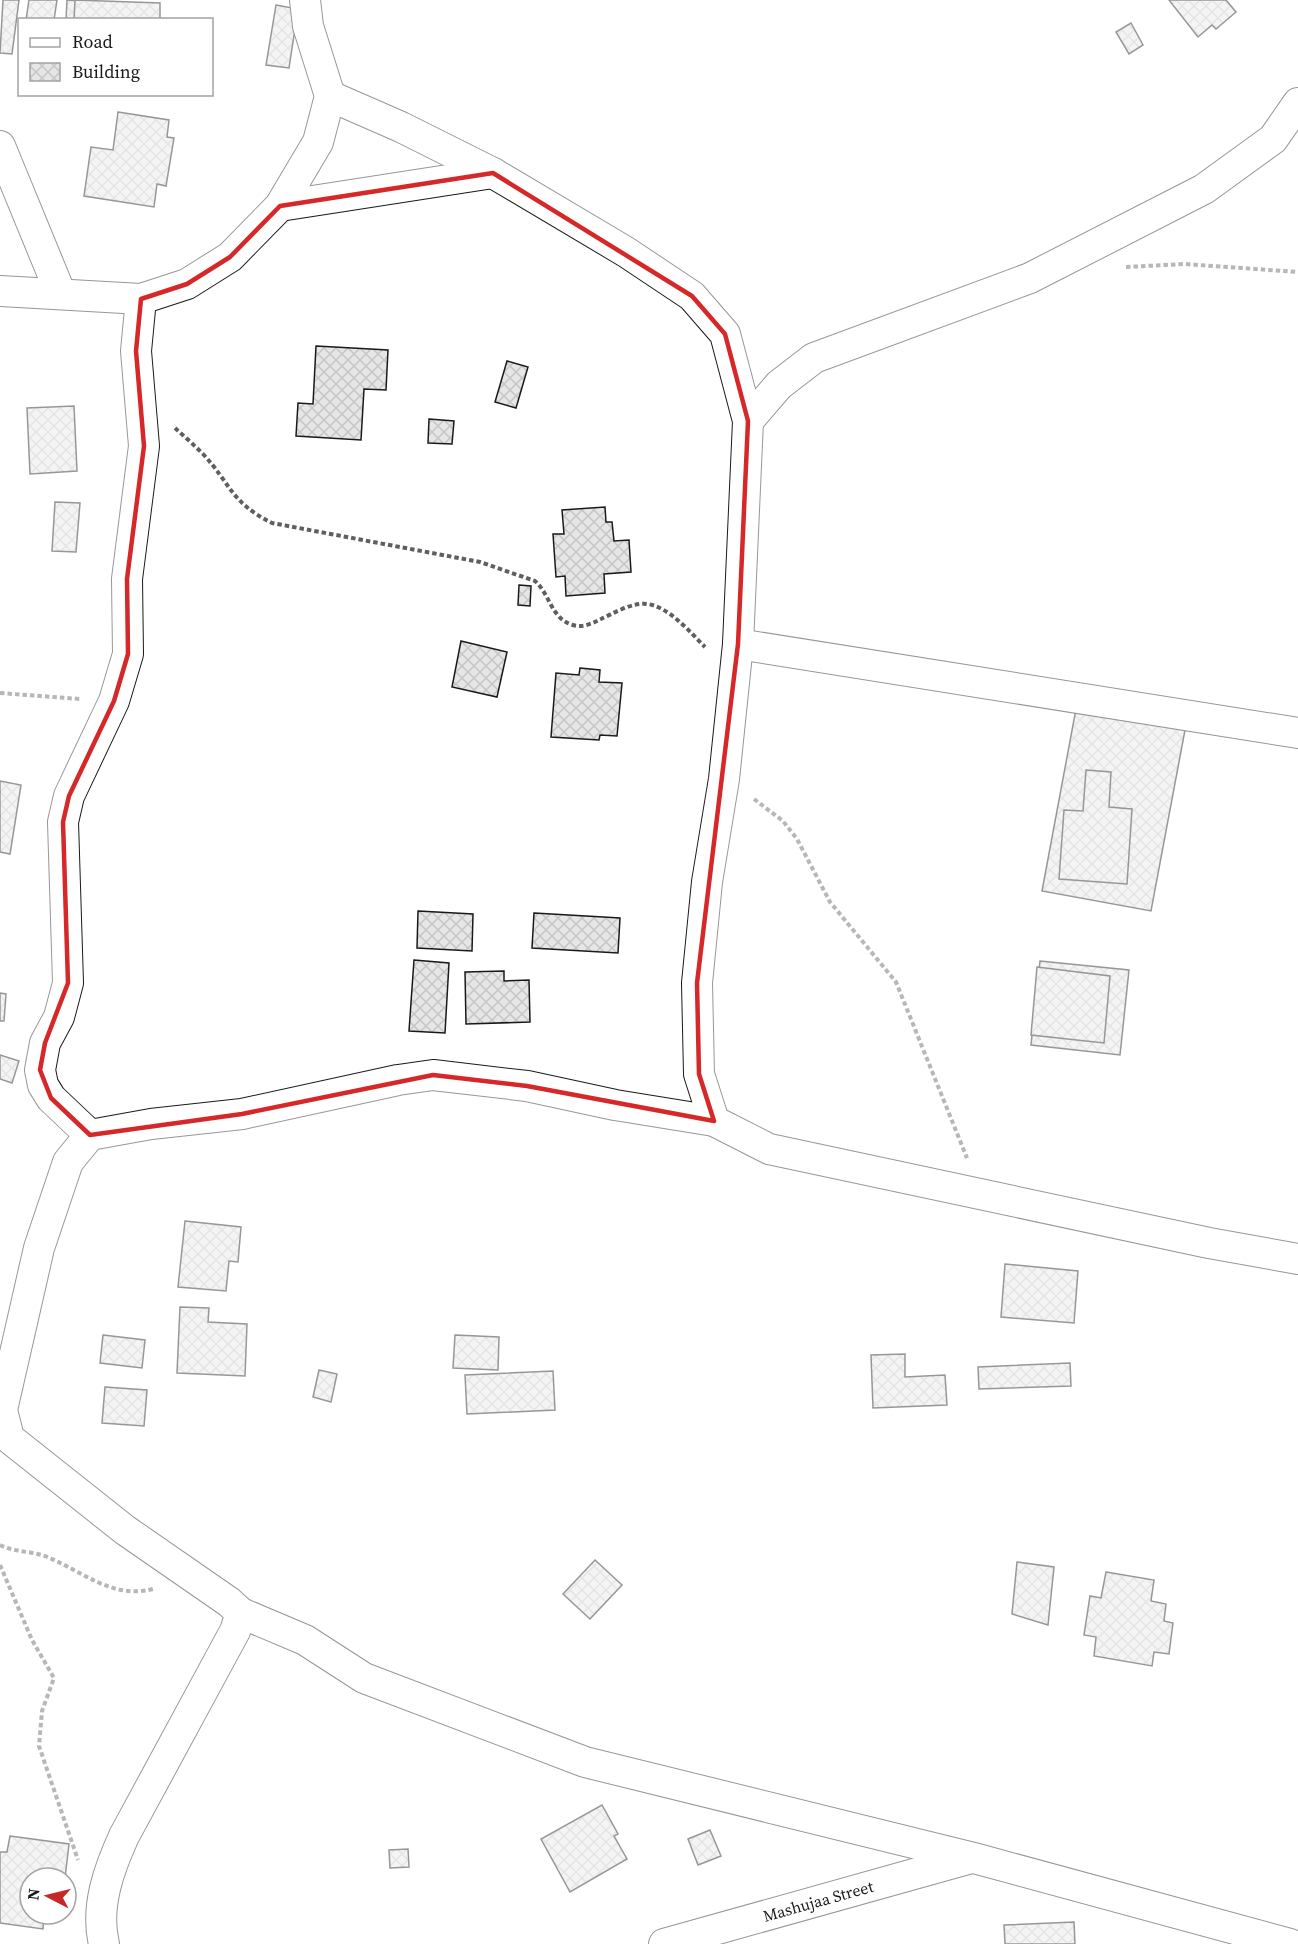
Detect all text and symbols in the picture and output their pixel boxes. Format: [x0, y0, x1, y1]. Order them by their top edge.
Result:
legend [18, 18, 213, 96]
text: Road [72, 29, 113, 54]
text: Building [72, 59, 140, 84]
north arrow [18, 1866, 78, 1926]
street label: Mashujaa Street [760, 1875, 877, 1927]
text: N [21, 1887, 45, 1901]

